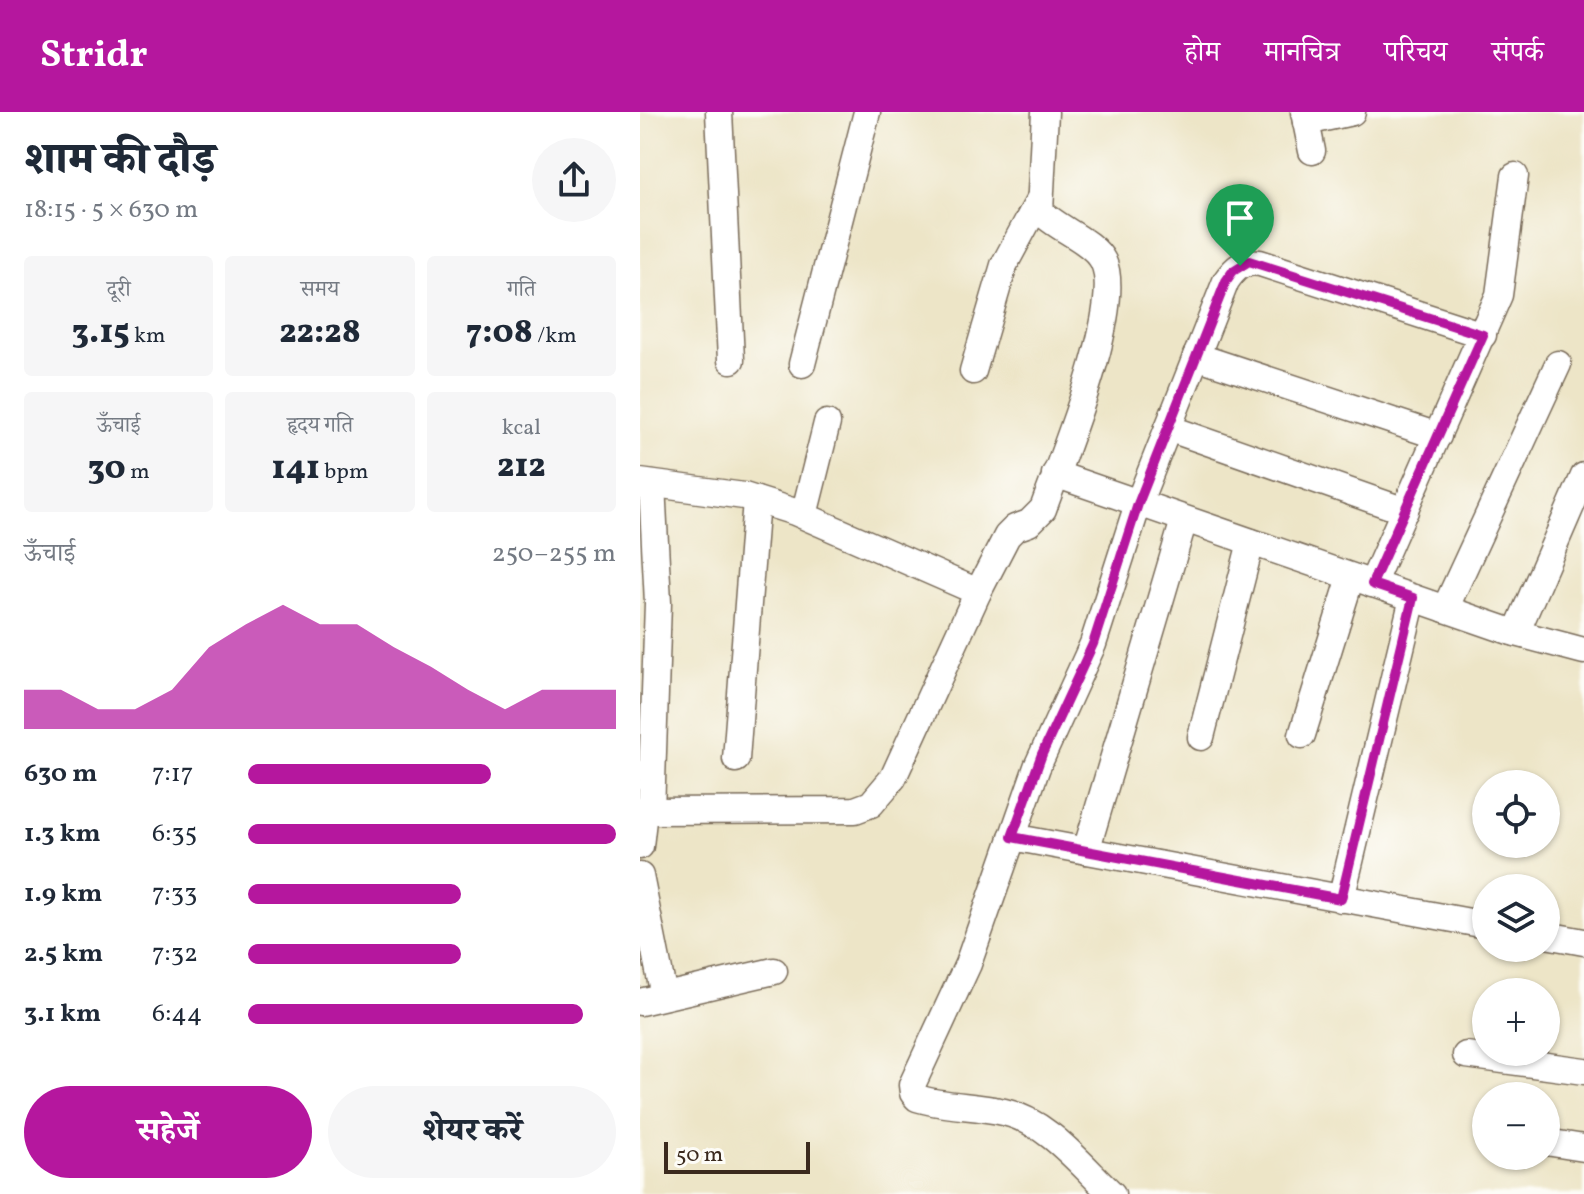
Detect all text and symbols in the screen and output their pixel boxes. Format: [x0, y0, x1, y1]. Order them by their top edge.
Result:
text: Stridr [40, 30, 148, 83]
text: होम [1184, 34, 1220, 73]
text: मानचित्र [1264, 34, 1340, 73]
text: परिचय [1384, 34, 1447, 73]
text: संपर्क [1491, 34, 1544, 73]
text: शाम की दौड़ [24, 131, 215, 192]
button: share [532, 138, 616, 222]
pin [1206, 184, 1274, 266]
text: 18:15 · 5 × 630 m [24, 192, 198, 228]
icon: arrive [1218, 196, 1262, 240]
text: दूरी [107, 275, 131, 306]
text: समय [301, 275, 339, 306]
text: गति [507, 275, 536, 306]
text: 3.15 [72, 310, 130, 357]
text: 22:28 [279, 310, 361, 357]
text: 7:08 [466, 310, 533, 357]
text: km [130, 321, 166, 352]
text: /km [533, 321, 577, 352]
text: ऊँचाई [97, 411, 140, 442]
text: हृदय गति [287, 411, 353, 442]
text: kcal [502, 413, 541, 444]
text: 212 [497, 444, 546, 491]
text: 30 [88, 446, 126, 493]
text: 141 [272, 446, 320, 493]
text: m [126, 457, 150, 488]
text: bpm [320, 457, 368, 488]
text: ऊँचाई [24, 536, 75, 572]
text: 250–255 m [492, 536, 616, 572]
text: 630 m [24, 756, 97, 792]
text: 7:17 [152, 756, 193, 792]
map controls [1472, 770, 1560, 1170]
button: locate [1472, 770, 1560, 858]
text: 1.3 km [24, 816, 101, 852]
text: 6:35 [152, 816, 197, 852]
button: layers [1472, 874, 1560, 962]
text: 1.9 km [24, 876, 102, 912]
text: 7:33 [152, 876, 197, 912]
text: 2.5 km [24, 936, 103, 972]
text: 7:32 [152, 936, 198, 972]
button: + [1472, 978, 1560, 1066]
text: 3.1 km [24, 996, 101, 1032]
text: 6:44 [152, 996, 202, 1032]
button: − [1472, 1082, 1560, 1170]
button: सहेजें [24, 1086, 312, 1178]
button: शेयर करें [328, 1086, 616, 1178]
scale bar [664, 1138, 810, 1174]
text: 50 m [676, 1140, 723, 1171]

